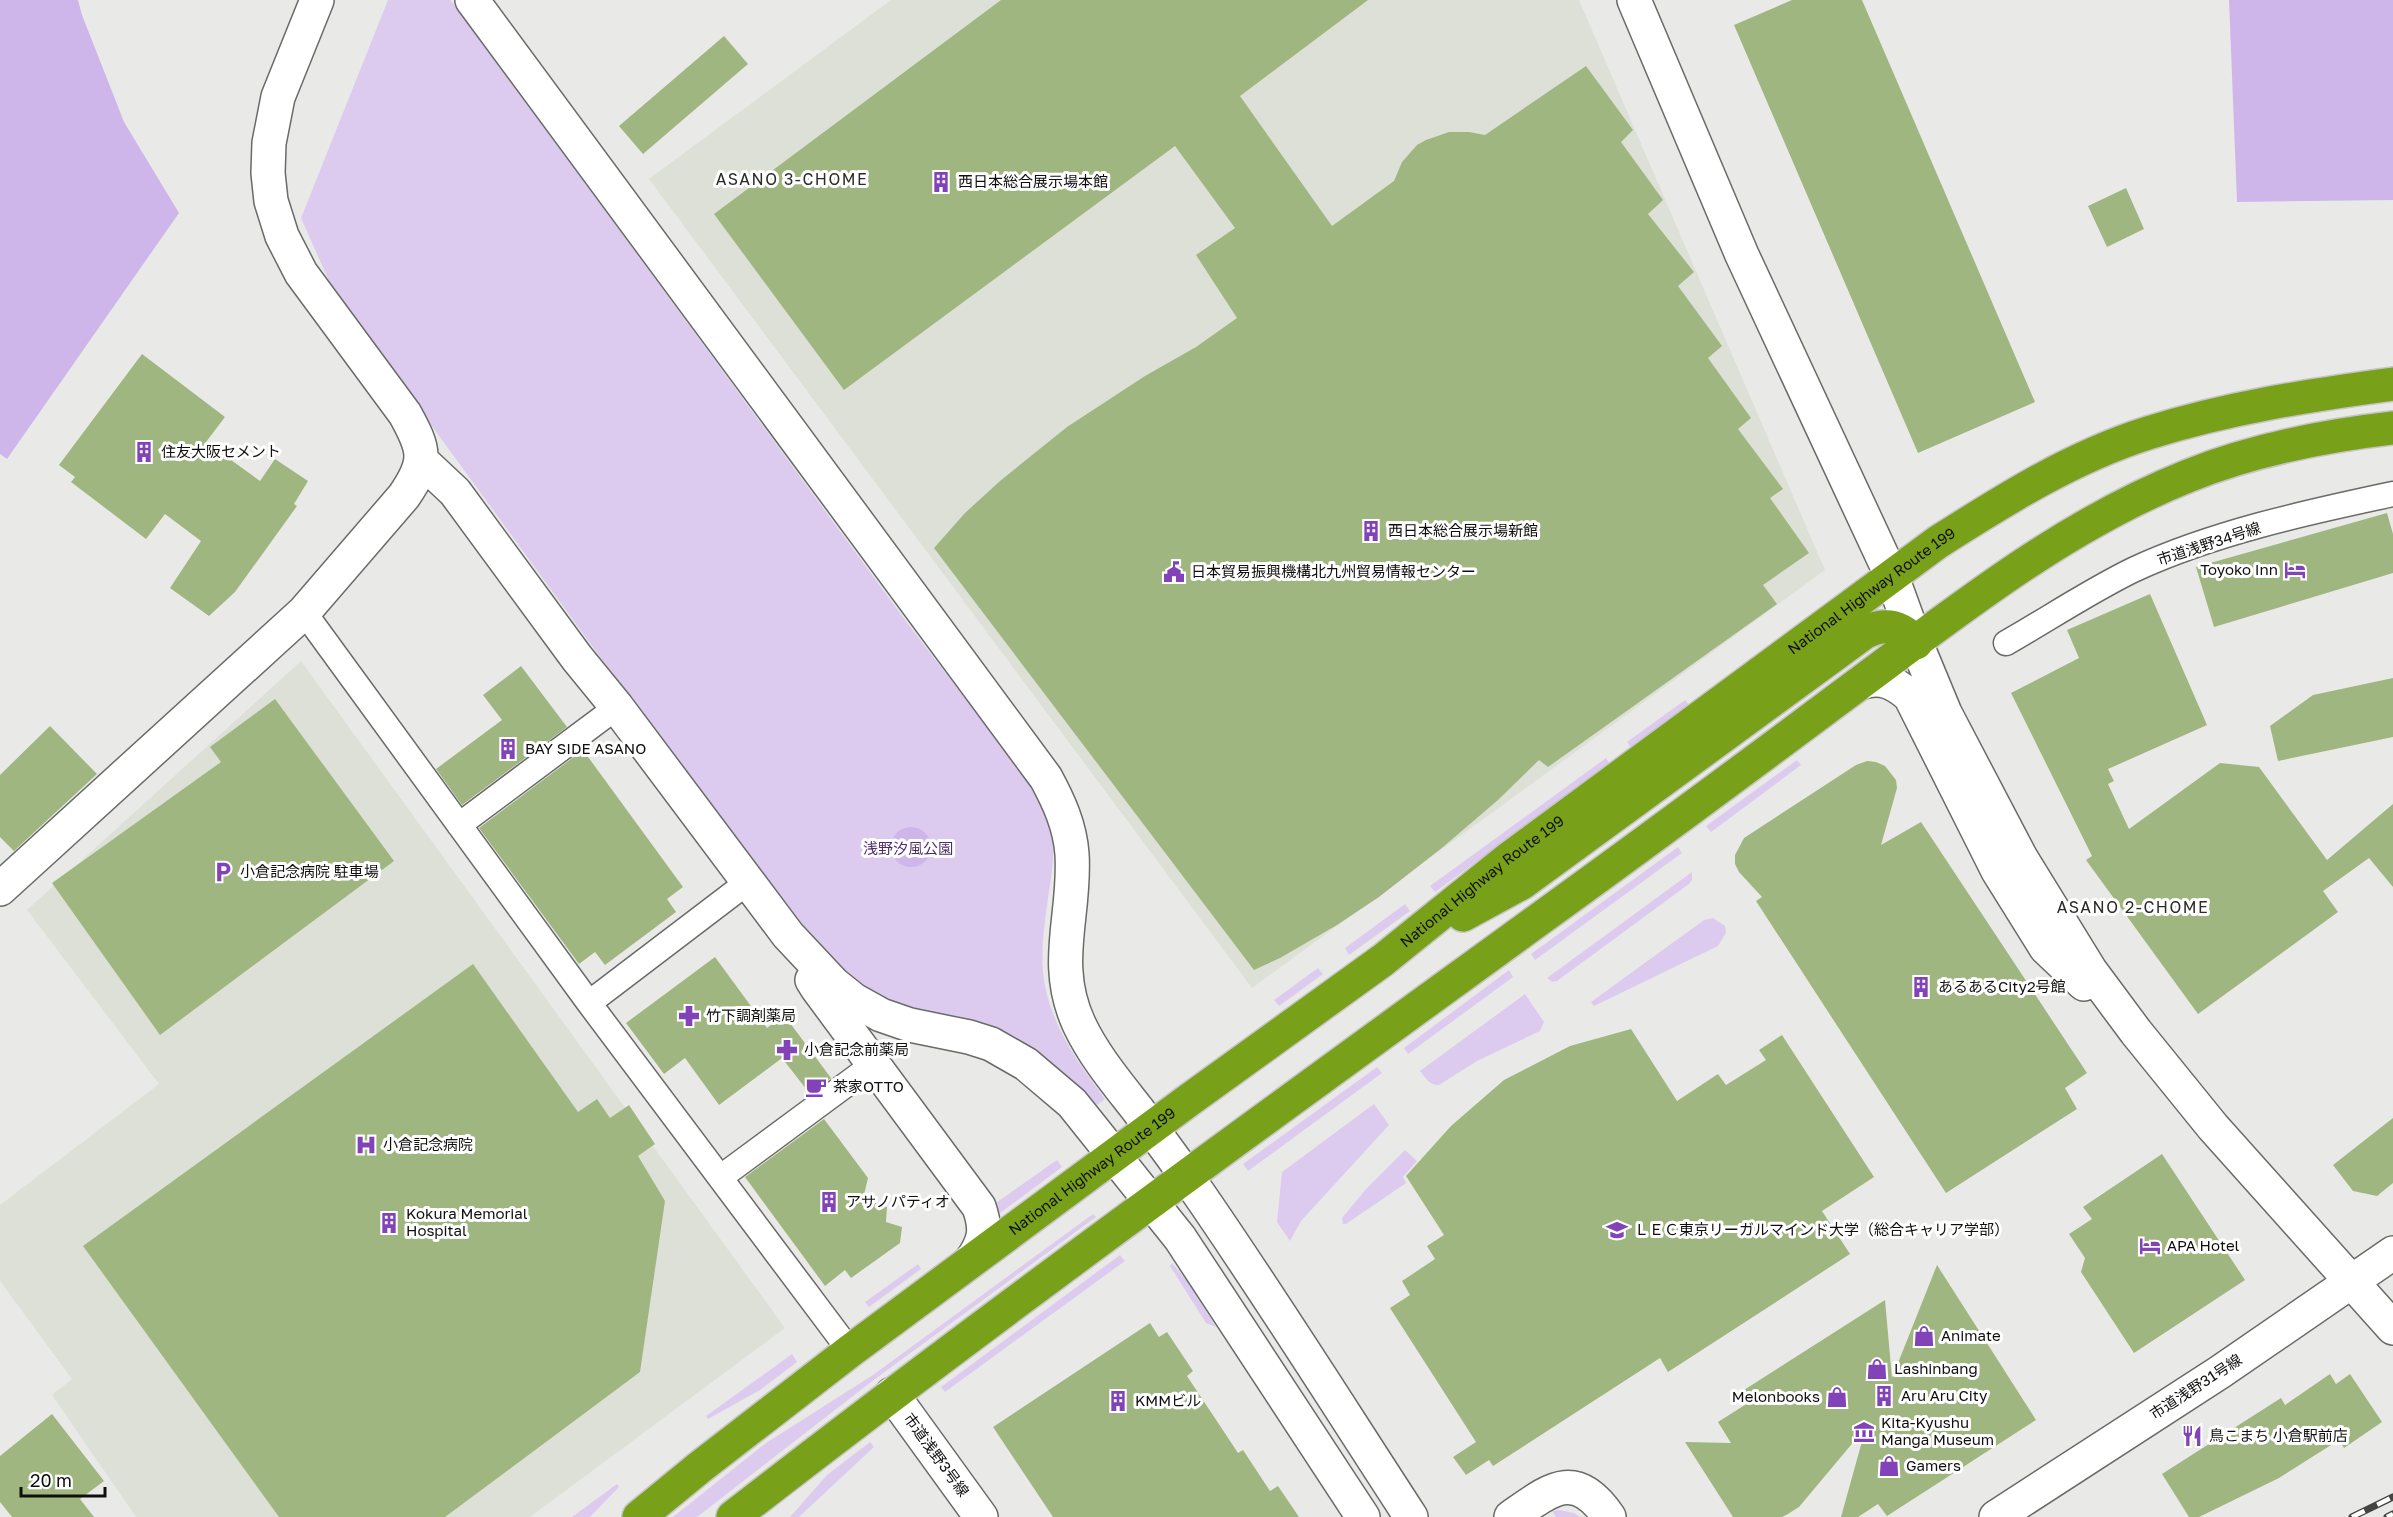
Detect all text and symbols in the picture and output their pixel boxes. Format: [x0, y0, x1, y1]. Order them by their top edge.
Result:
district label: ASANO 3-CHOME [716, 169, 868, 189]
building icon: 西日本総合展示場本館 [929, 170, 953, 194]
place label: 西日本総合展示場本館 [958, 172, 1108, 190]
building icon: 住友大阪セメント [132, 440, 156, 464]
place label: 住友大阪セメント [161, 442, 281, 460]
street label: 市道浅野34号線 [2155, 518, 2263, 568]
building icon: 西日本総合展示場新館 [1359, 519, 1383, 543]
place label: 西日本総合展示場新館 [1388, 521, 1538, 539]
street label: National Highway Route 199 [1784, 523, 1958, 658]
hotel icon: Toyoko Inn [2283, 558, 2307, 582]
public building icon: 日本貿易振興機構北九州貿易情報センター [1162, 560, 1186, 584]
place label: Toyoko Inn [2200, 560, 2278, 578]
place label: 日本貿易振興機構北九州貿易情報センター [1191, 562, 1476, 580]
building icon: BAY SIDE ASANO [496, 737, 520, 761]
place label: BAY SIDE ASANO [525, 739, 646, 757]
street label: National Highway Route 199 [1396, 811, 1567, 951]
park label: 浅野汐風公園 [863, 839, 953, 857]
parking icon: 小倉記念病院 駐車場 [211, 860, 235, 884]
place label: 小倉記念病院 駐車場 [240, 862, 379, 880]
district label: ASANO 2-CHOME [2057, 897, 2209, 917]
building icon: あるあるCity2号館 [1909, 975, 1933, 999]
place label: あるあるCity2号館 [1938, 977, 2066, 995]
pharmacy icon: 竹下調剤薬局 [677, 1004, 701, 1028]
place label: 竹下調剤薬局 [706, 1006, 796, 1024]
pharmacy icon: 小倉記念前薬局 [775, 1038, 799, 1062]
place label: 小倉記念前薬局 [804, 1040, 909, 1058]
cafe icon: 茶家OTTO [804, 1075, 828, 1099]
place label: 茶家OTTO [833, 1077, 904, 1095]
street label: National Highway Route 199 [1005, 1103, 1179, 1238]
hospital icon: 小倉記念病院 [354, 1133, 378, 1157]
place label: 小倉記念病院 [383, 1135, 473, 1153]
building icon: アサノパティオ [817, 1190, 841, 1214]
place label: アサノパティオ [846, 1192, 950, 1210]
place label: Kokura Memorial Hospital [406, 1204, 528, 1239]
building icon: Kokura Memorial Hospital [377, 1211, 401, 1235]
school or university icon: ＬＥＣ東京リーガルマインド大学（総合キャリア学部） [1605, 1218, 1629, 1242]
place label: ＬＥＣ東京リーガルマインド大学（総合キャリア学部） [1634, 1220, 2009, 1238]
hotel icon: APA Hotel [2138, 1234, 2162, 1258]
place label: APA Hotel [2167, 1236, 2240, 1254]
shop icon: Animate [1912, 1324, 1936, 1348]
place label: Animate [1941, 1326, 2001, 1344]
street label: 市道浅野31号線 [2146, 1350, 2245, 1423]
shop icon: Lashinbang [1865, 1357, 1889, 1381]
place label: Lashinbang [1894, 1359, 1978, 1377]
building icon: Aru Aru City [1872, 1384, 1896, 1408]
shop icon: Melonbooks [1825, 1385, 1849, 1409]
place label: Aru Aru City [1901, 1386, 1988, 1404]
place label: Melonbooks [1732, 1387, 1820, 1405]
building icon: KMMビル [1106, 1389, 1130, 1413]
place label: KMMビル [1135, 1391, 1201, 1409]
street label: 市道浅野3号線 [900, 1409, 973, 1500]
place label: Kita-Kyushu Manga Museum [1881, 1413, 1994, 1448]
museum icon: Kita-Kyushu Manga Museum [1852, 1420, 1876, 1444]
restaurant icon: 鳥こまち 小倉駅前店 [2180, 1424, 2204, 1448]
place label: 鳥こまち 小倉駅前店 [2209, 1426, 2348, 1444]
shop icon: Gamers [1877, 1454, 1901, 1478]
place label: Gamers [1906, 1456, 1961, 1474]
scale bar [21, 1460, 105, 1498]
text: 20 m [30, 1469, 72, 1491]

